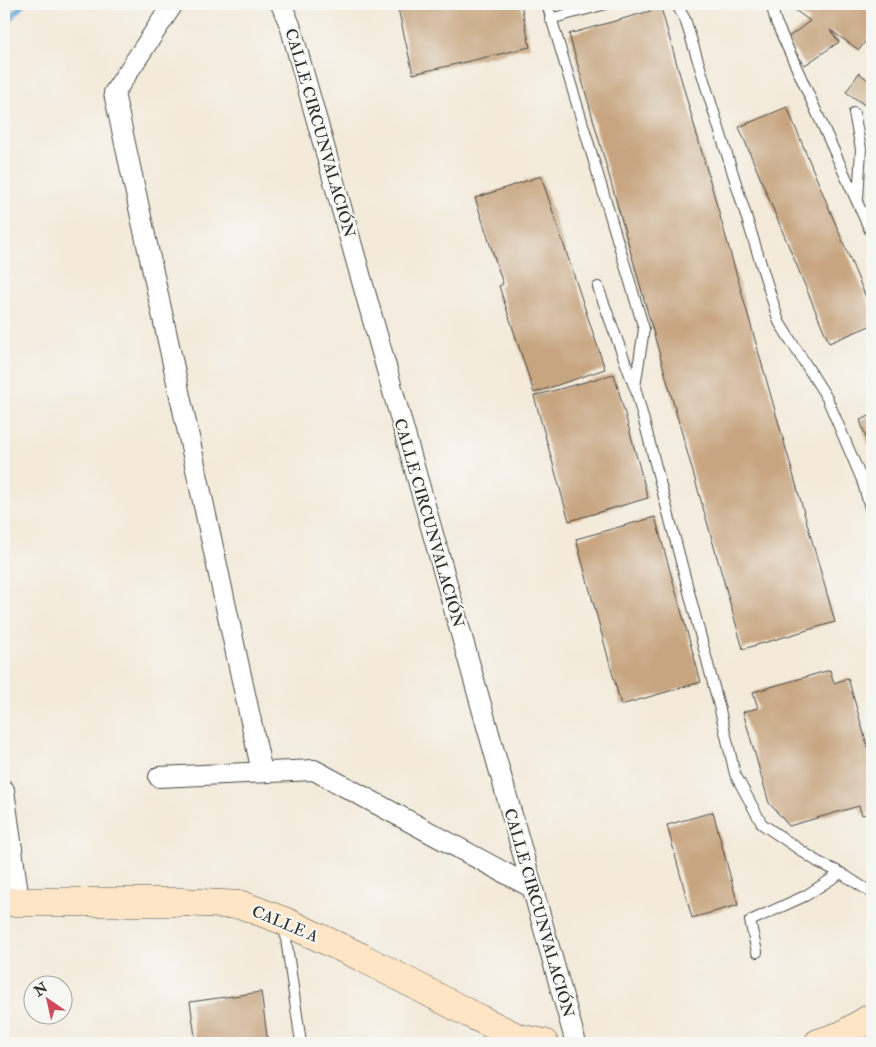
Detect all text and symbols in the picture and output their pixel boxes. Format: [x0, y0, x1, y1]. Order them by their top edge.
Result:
street label: CALLE CIRCUNVALACIÓN [281, 26, 361, 240]
street label: CALLE CIRCUNVALACIÓN [390, 416, 470, 630]
street label: CALLE CIRCUNVALACIÓN [500, 806, 580, 1020]
street label: CALLE A [249, 901, 321, 947]
north arrow [22, 974, 72, 1024]
text: N [30, 979, 51, 1001]

